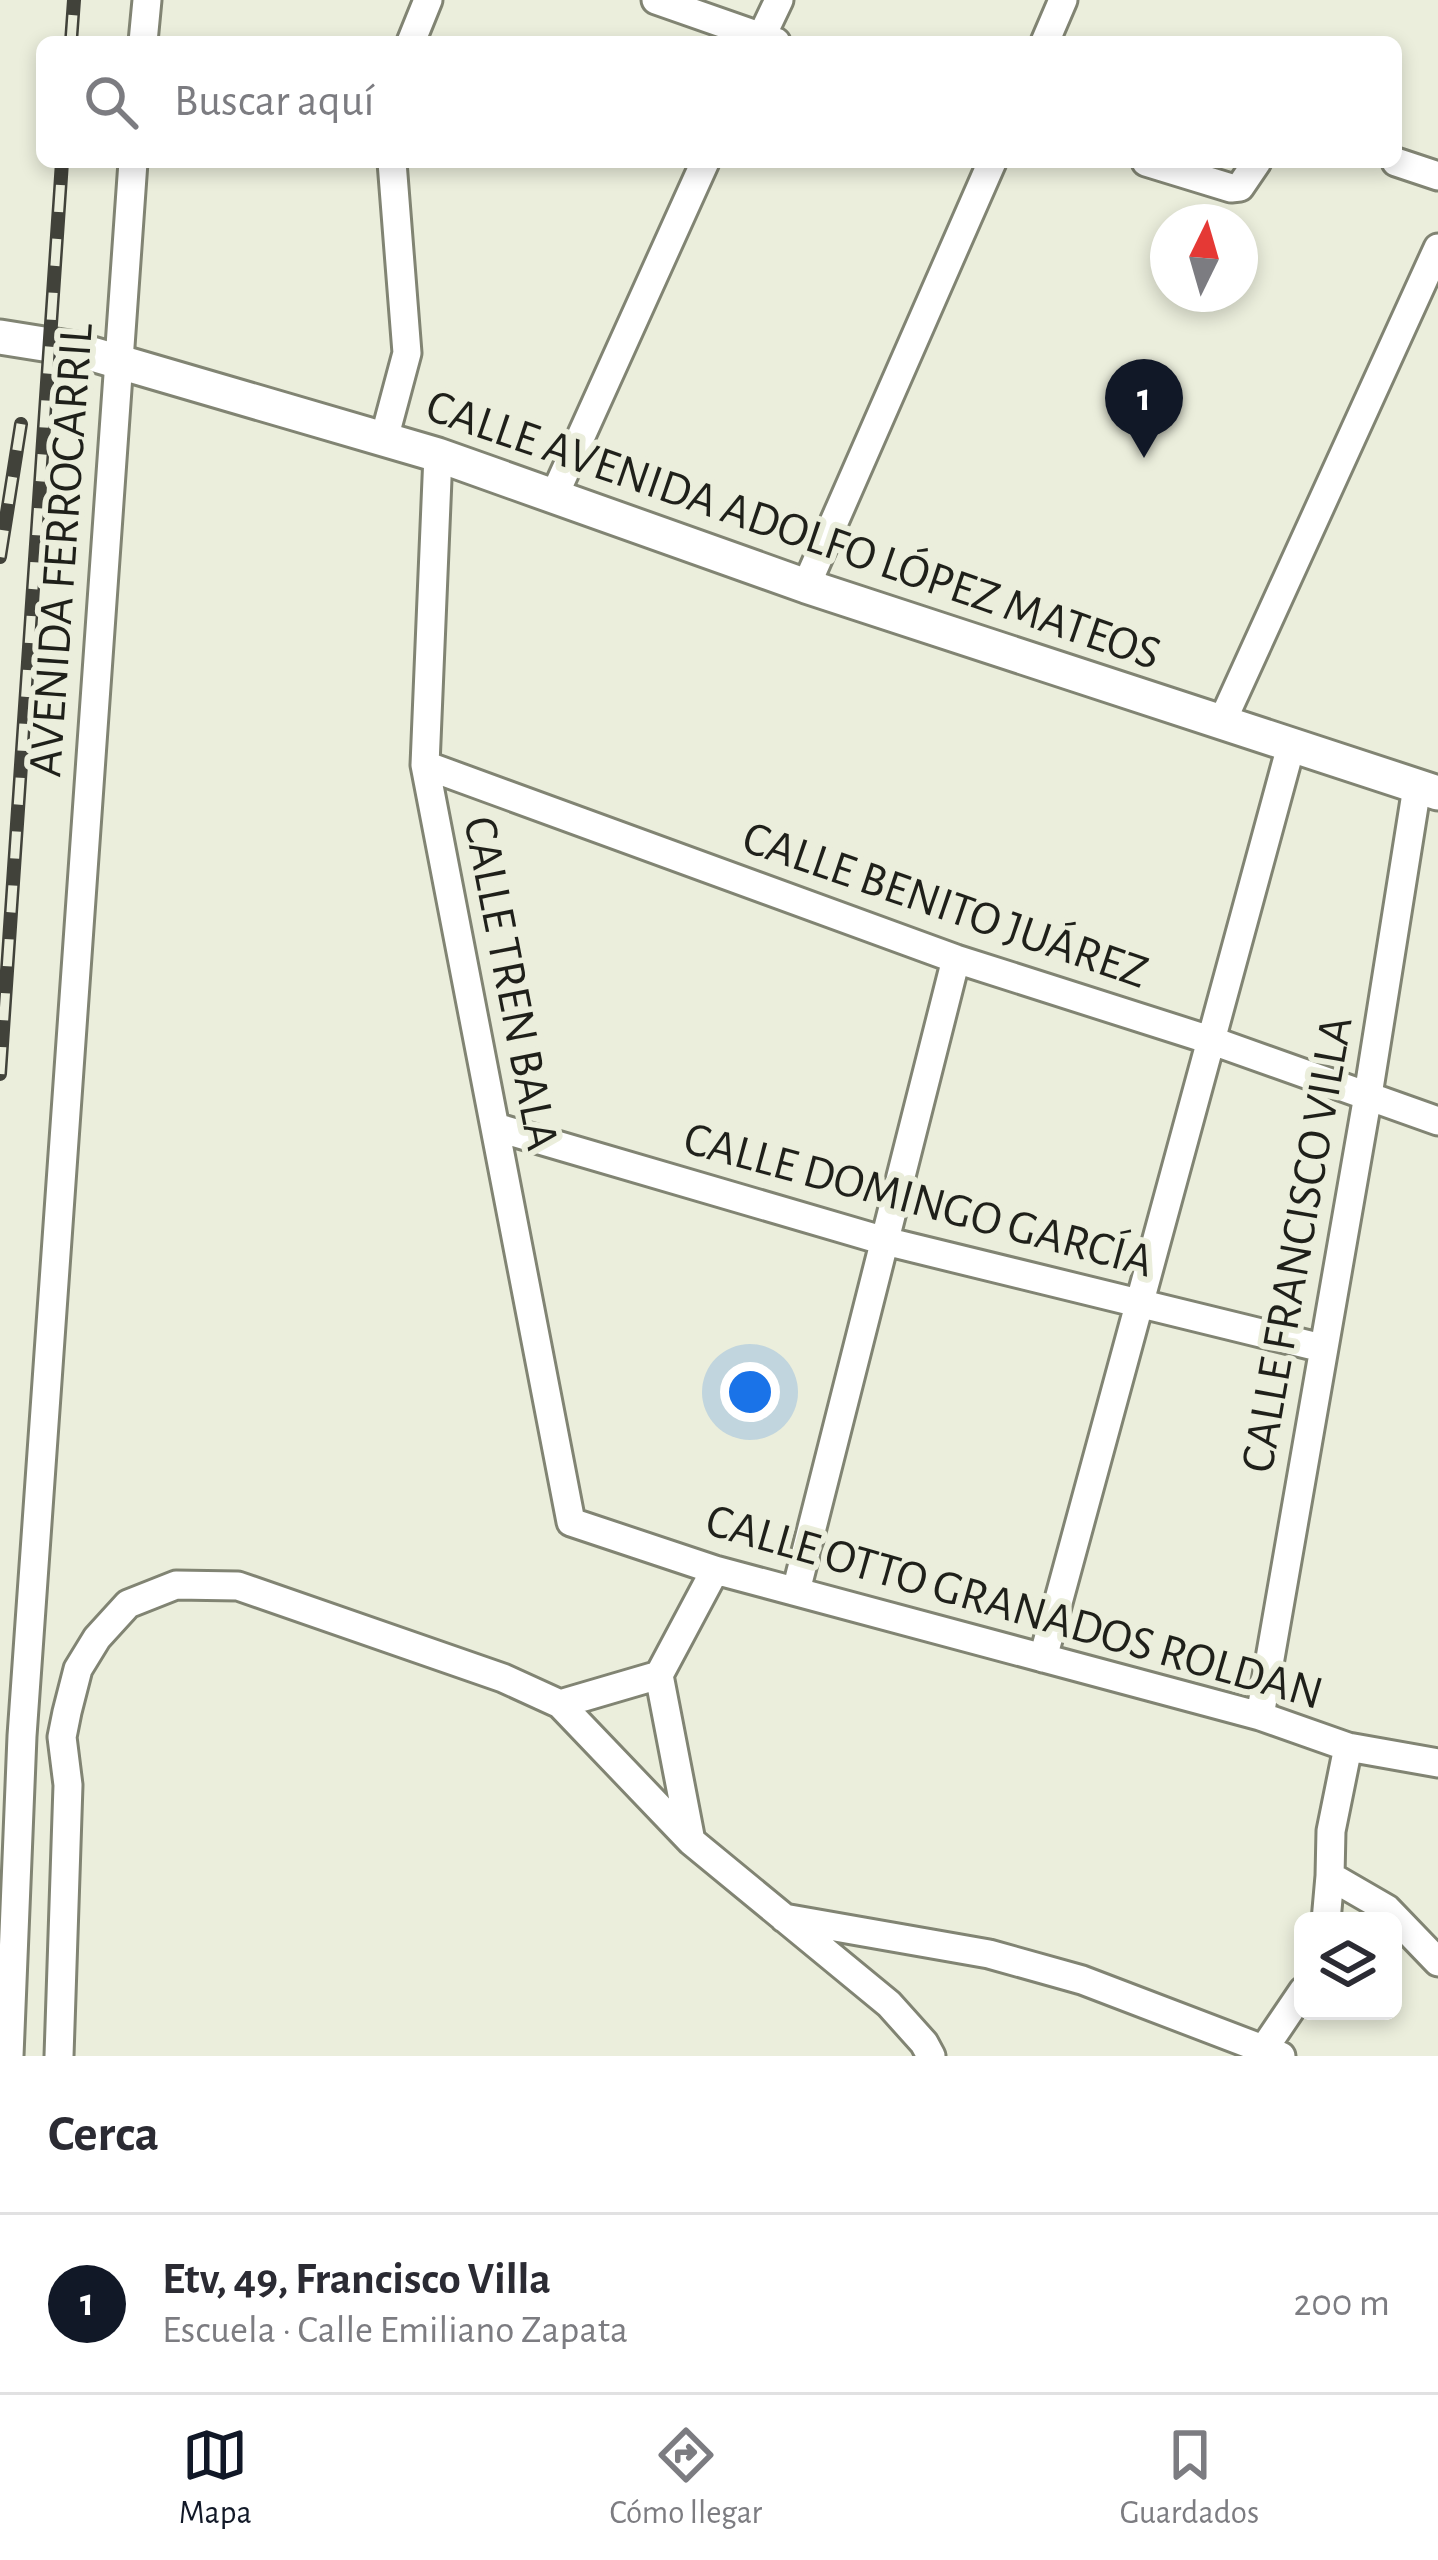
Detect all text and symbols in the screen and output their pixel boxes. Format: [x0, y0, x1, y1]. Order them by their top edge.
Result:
search box [36, 36, 1402, 168]
icon: search [78, 69, 144, 135]
text: Buscar aquí [174, 79, 374, 124]
north arrow [1150, 204, 1258, 312]
street label: AVENIDA FERROCARRIL [22, 322, 102, 779]
pin: 1 [1105, 359, 1183, 458]
street label: CALLE AVENIDA ADOLFO LÓPEZ MATEOS [420, 378, 1168, 679]
street label: CALLE BENITO JUÁREZ [736, 809, 1155, 998]
street label: CALLE TREN BALA [454, 813, 566, 1155]
street label: CALLE FRANCISCO VILLA [1234, 1013, 1362, 1476]
street label: CALLE DOMINGO GARCÍA [679, 1110, 1159, 1287]
your location [720, 1362, 780, 1422]
street label: CALLE OTTO GRANADOS ROLDAN [700, 1497, 1328, 1719]
map controls [1294, 1912, 1402, 2020]
button: layers [1294, 1912, 1402, 2020]
text: Cerca [48, 2109, 159, 2160]
text: Etv, 49, Francisco Villa [162, 2257, 551, 2302]
text: 1 [80, 2284, 94, 2323]
text: 200 m [1293, 2284, 1390, 2323]
text: Escuela · Calle Emiliano Zapata [162, 2311, 628, 2350]
tab: Mapa [179, 2422, 252, 2534]
tab: Cómo llegar [609, 2422, 762, 2534]
tab: Guardados [1120, 2422, 1259, 2534]

